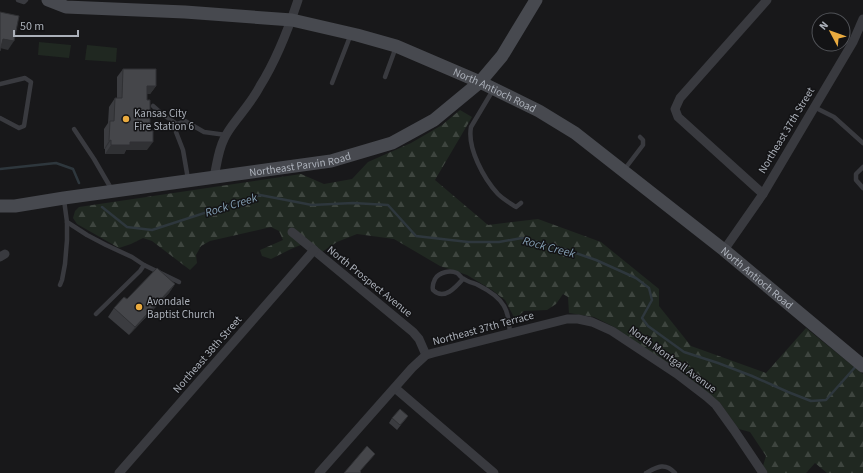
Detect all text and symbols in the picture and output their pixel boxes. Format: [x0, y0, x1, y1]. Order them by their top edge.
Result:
scale bar [14, 12, 78, 38]
north arrow [811, 12, 851, 52]
text: 50 m [20, 18, 44, 35]
text: N [816, 18, 832, 33]
street label: North Antioch Road [451, 64, 538, 116]
street label: Northeast 37th Street [755, 84, 818, 176]
place label: Kansas City Fire Station 6 [134, 106, 195, 134]
marker: Kansas City Fire Station 6 [121, 114, 131, 124]
street label: Northeast Parvin Road [248, 149, 353, 180]
water label: Rock Creek [203, 189, 260, 221]
water label: Rock Creek [521, 232, 577, 263]
street label: North Prospect Avenue [324, 242, 416, 321]
street label: North Antioch Road [718, 243, 796, 313]
place label: Avondale Baptist Church [147, 294, 215, 322]
marker: Avondale Baptist Church [134, 302, 144, 312]
street label: Northeast 37th Terrace [431, 308, 536, 349]
street label: Northeast 38th Street [170, 312, 245, 396]
street label: North Montgall Avenue [626, 322, 720, 397]

